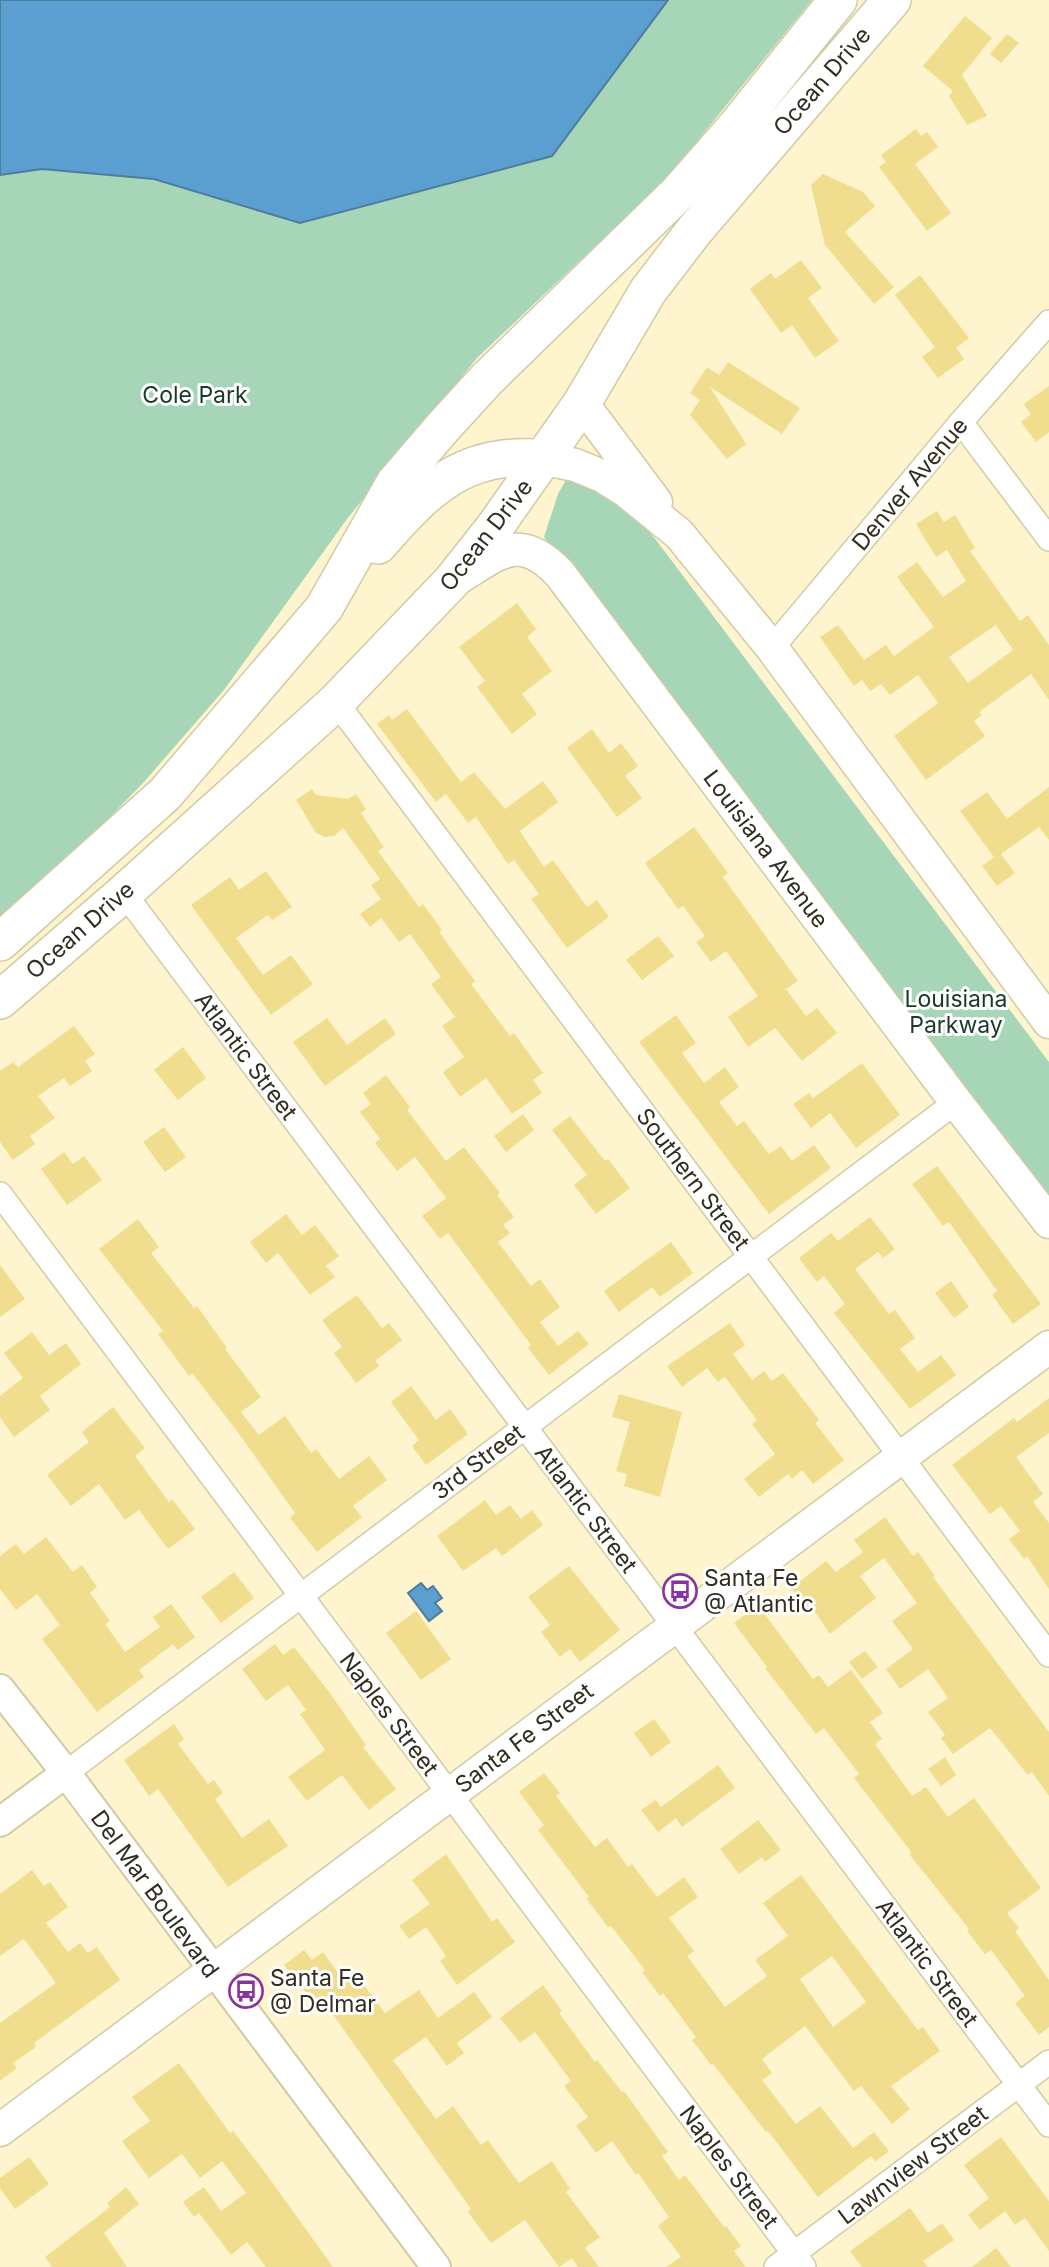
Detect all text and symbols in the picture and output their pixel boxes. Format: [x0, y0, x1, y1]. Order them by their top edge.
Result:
street label: Ocean Drive [767, 21, 877, 141]
park label: Cole Park [142, 381, 248, 409]
street label: Denver Avenue [846, 412, 974, 556]
street label: Ocean Drive [434, 473, 538, 597]
street label: Louisiana Avenue [698, 765, 834, 933]
street label: Ocean Drive [20, 875, 140, 985]
park label: Louisiana Parkway [904, 985, 1008, 1039]
street label: Atlantic Street [189, 987, 303, 1126]
street label: Southern Street [630, 1102, 756, 1256]
street label: 3rd Street [426, 1418, 530, 1506]
street label: Atlantic Street [529, 1440, 643, 1579]
place label: Santa Fe @ Atlantic [704, 1564, 814, 1618]
bus stop icon: Santa Fe @ Atlantic [661, 1572, 699, 1610]
street label: Naples Street [334, 1647, 445, 1781]
street label: Santa Fe Street [449, 1677, 599, 1799]
street label: Del Mar Boulevard [85, 1805, 225, 1983]
street label: Atlantic Street [870, 1894, 984, 2033]
place label: Santa Fe @ Delmar [270, 1964, 376, 2018]
bus stop icon: Santa Fe @ Delmar [227, 1972, 265, 2010]
street label: Lawnview Street [833, 2099, 994, 2230]
street label: Naples Street [674, 2100, 785, 2234]

